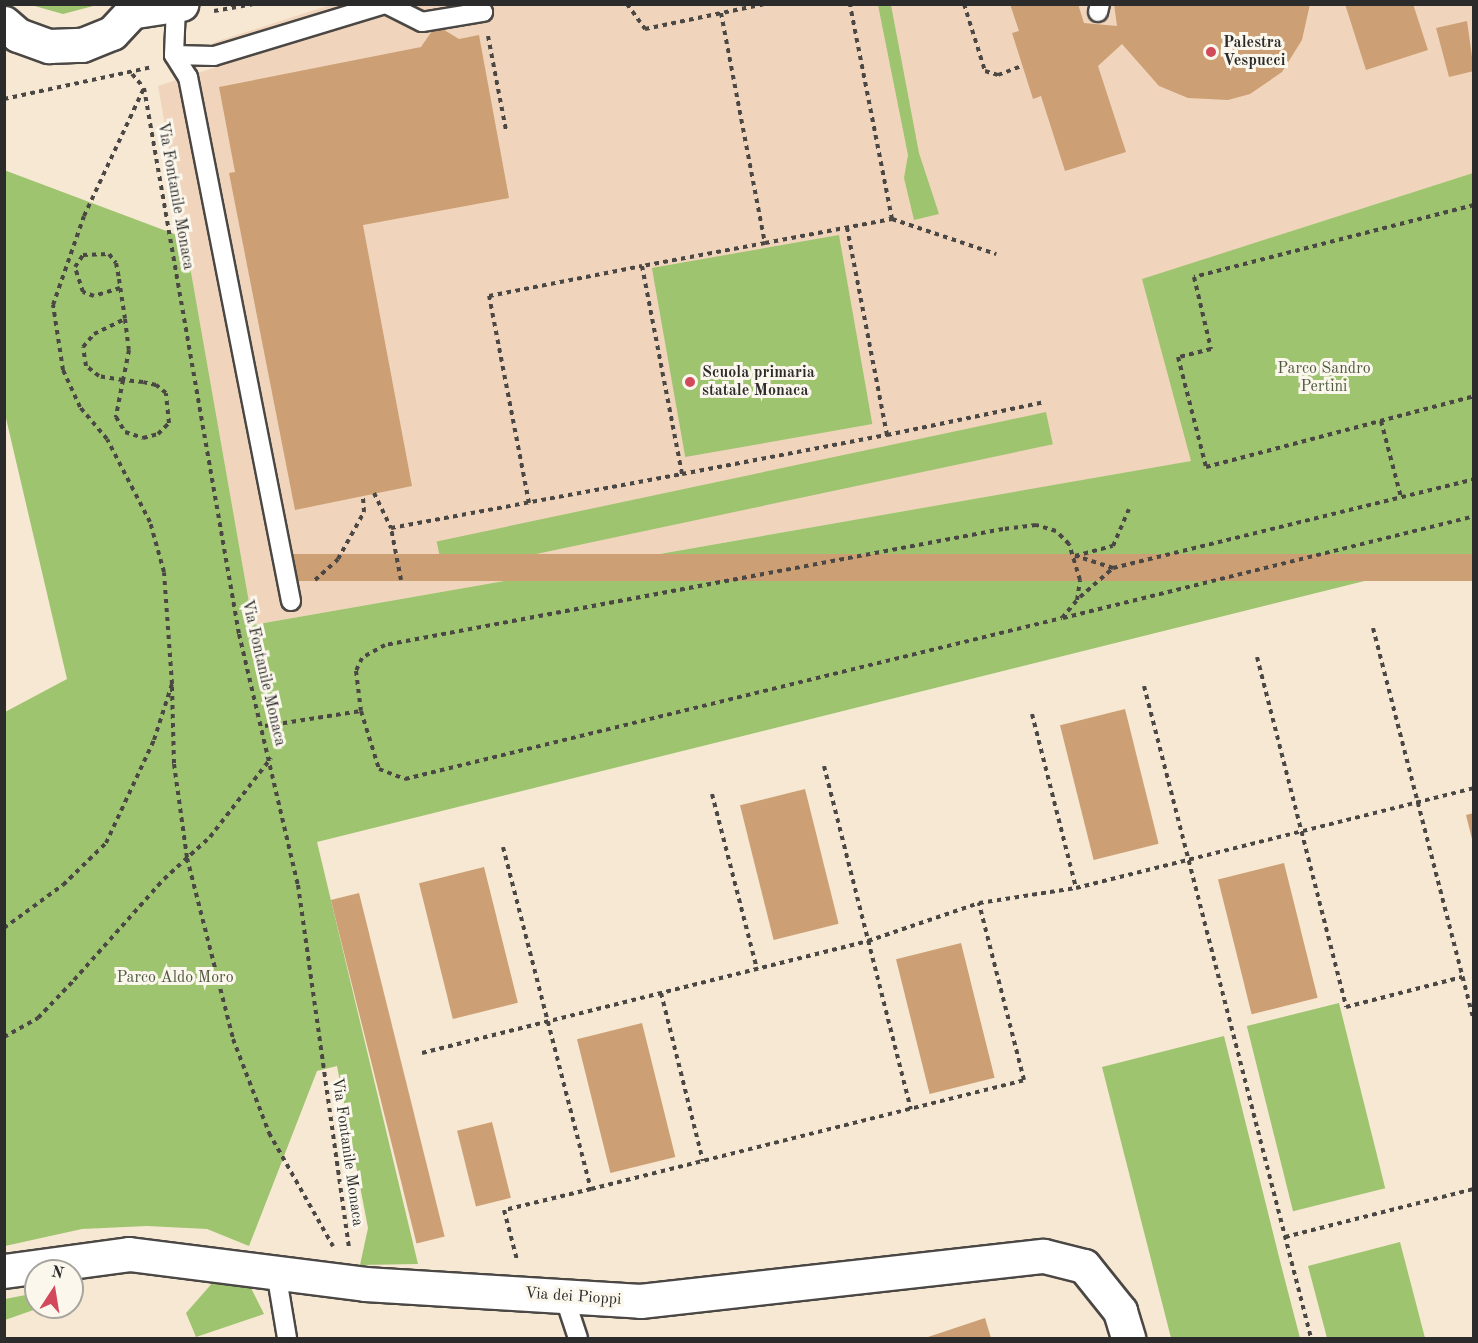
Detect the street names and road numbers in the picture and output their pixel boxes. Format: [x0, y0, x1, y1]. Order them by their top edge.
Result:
street label: Via Fontanile Monaca [153, 120, 197, 272]
street label: Via Fontanile Monaca [237, 598, 289, 748]
street label: Via Fontanile Monaca [327, 1076, 367, 1228]
street label: Via dei Pioppi [524, 1284, 622, 1310]

